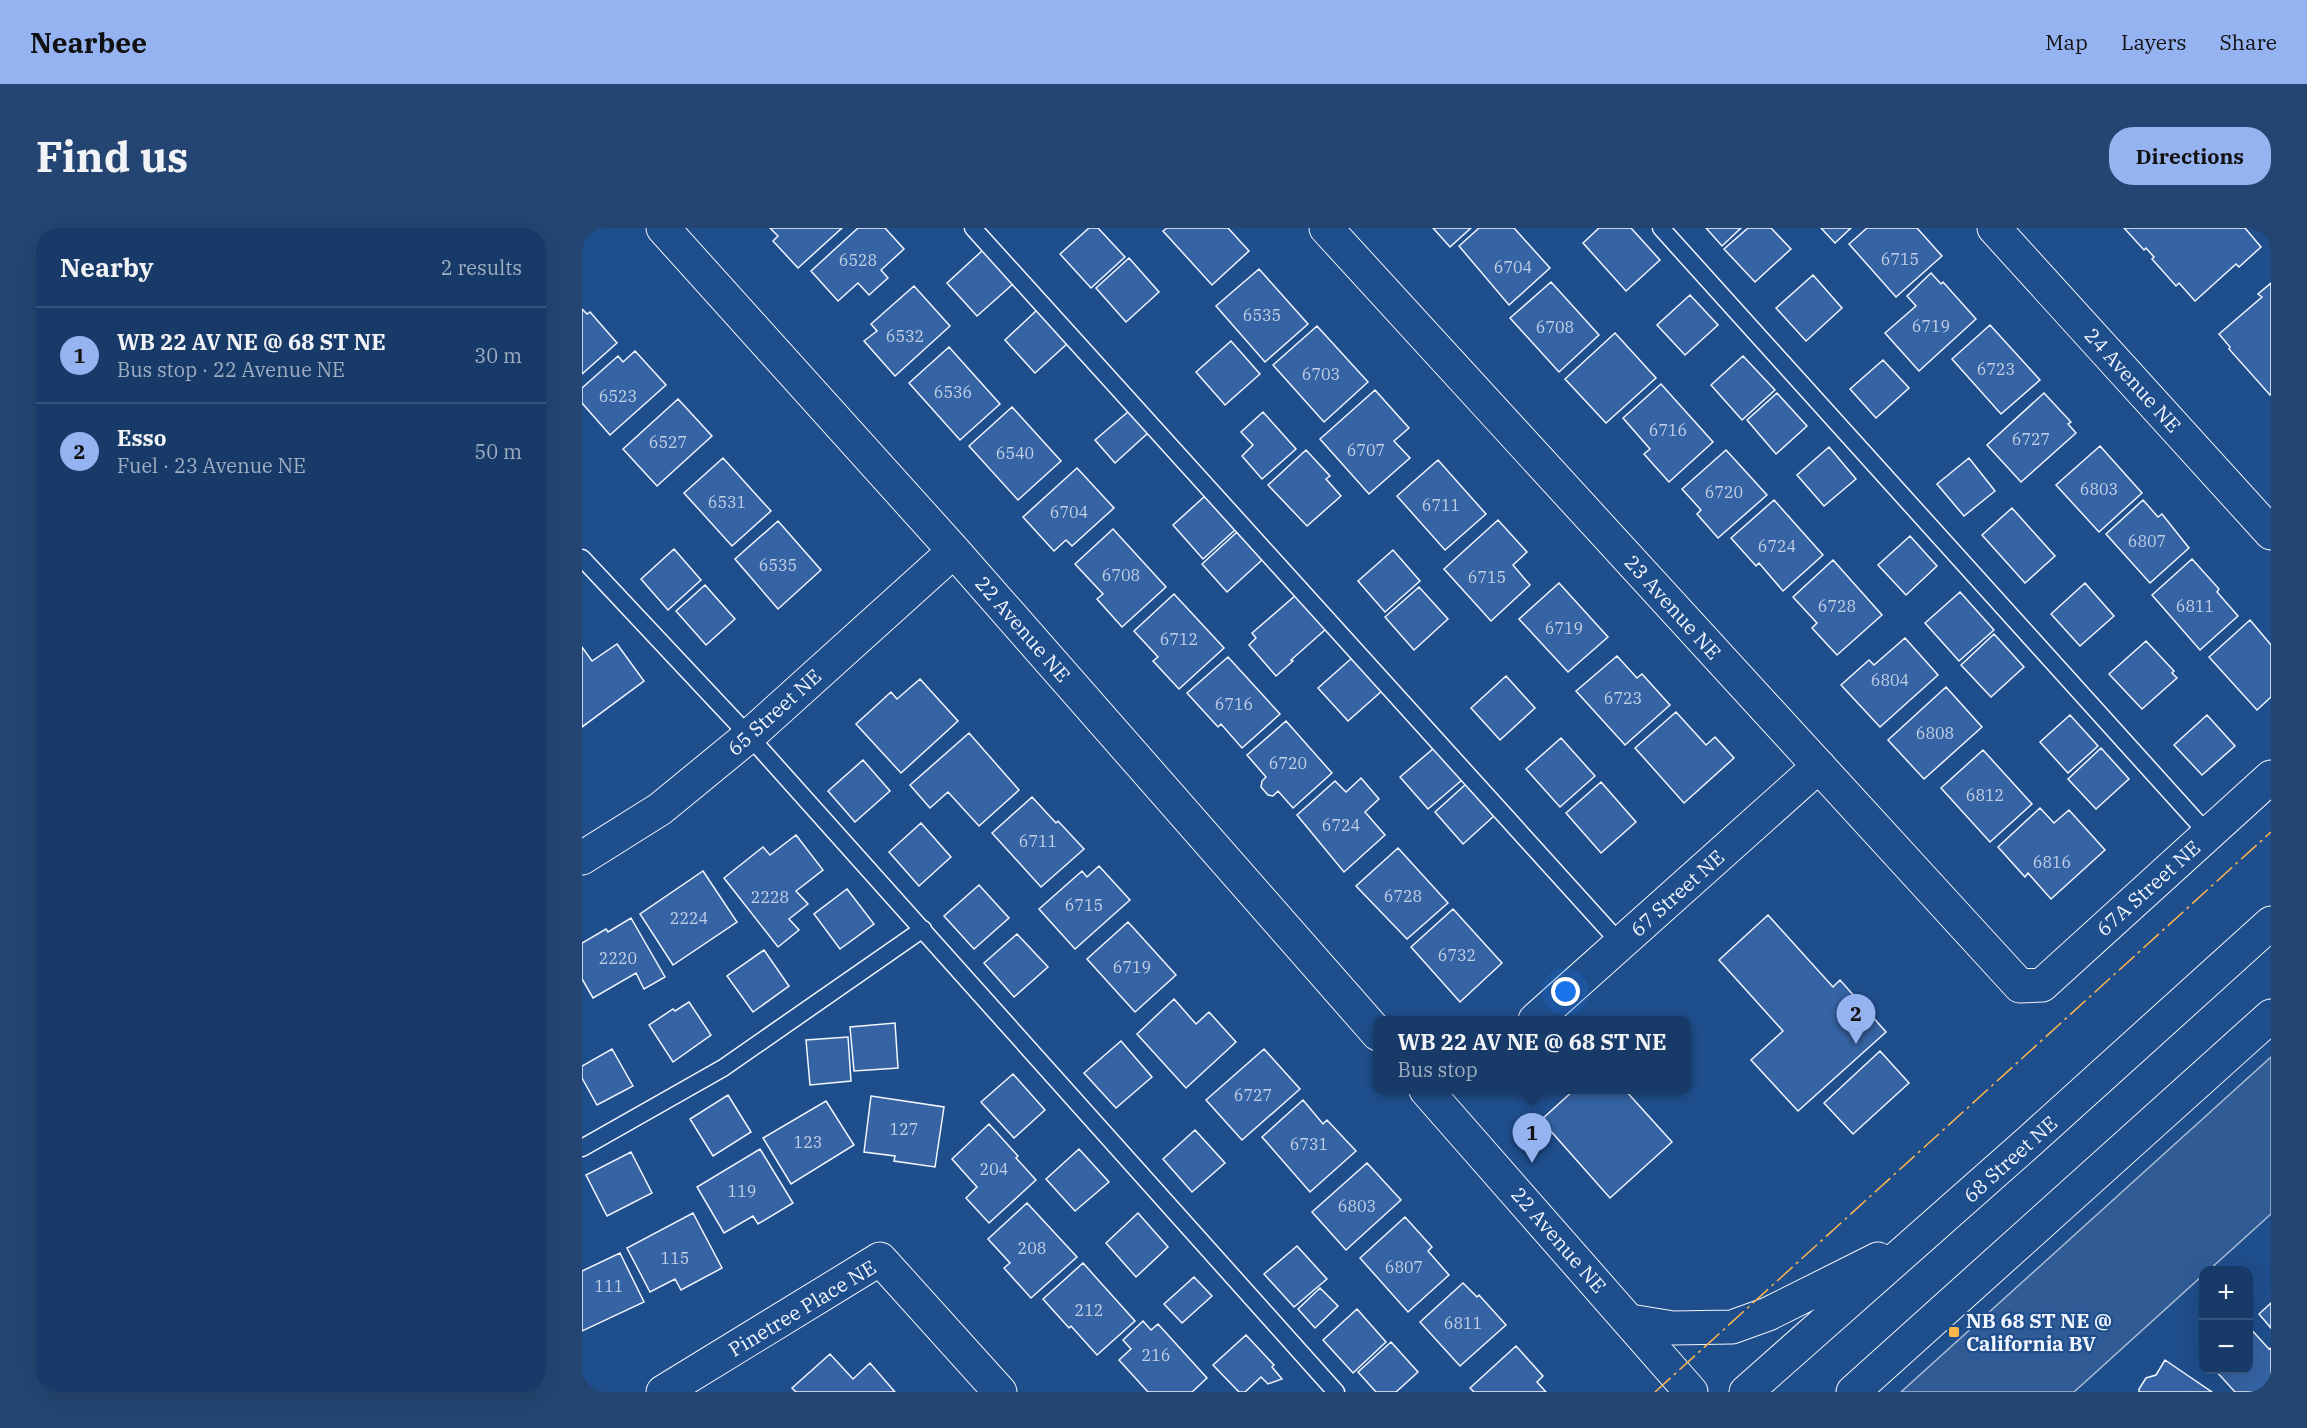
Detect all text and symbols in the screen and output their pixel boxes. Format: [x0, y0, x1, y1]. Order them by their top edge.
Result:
text: Nearbee [30, 24, 147, 61]
text: Map [2045, 28, 2088, 56]
text: Layers [2121, 28, 2187, 56]
text: Share [2220, 28, 2277, 56]
button: Directions [2109, 127, 2271, 185]
text: Find us [36, 129, 188, 184]
house number: 6715 [1881, 249, 1919, 269]
text: Nearby [60, 250, 154, 284]
house number: 6528 [839, 250, 877, 270]
text: 2 results [441, 254, 522, 281]
house number: 6704 [1494, 257, 1532, 277]
house number: 6535 [1243, 305, 1281, 325]
house number: 6719 [1912, 316, 1950, 336]
house number: 6708 [1536, 317, 1574, 337]
street label: 24 Avenue NE [2079, 322, 2187, 438]
house number: 6532 [886, 326, 924, 346]
text: WB 22 AV NE @ 68 ST NE [117, 327, 386, 356]
text: 1 [74, 342, 86, 369]
text: 30 m [474, 342, 522, 369]
text: Bus stop · 22 Avenue NE [117, 356, 345, 383]
house number: 6723 [1977, 359, 2015, 379]
house number: 6703 [1302, 364, 1340, 384]
house number: 6536 [934, 382, 972, 402]
house number: 6523 [599, 386, 637, 406]
house number: 6716 [1649, 420, 1687, 440]
text: Esso [117, 423, 167, 452]
house number: 6727 [2012, 429, 2050, 449]
house number: 6527 [649, 432, 687, 452]
text: 2 [74, 438, 86, 465]
text: 50 m [474, 438, 522, 465]
house number: 6707 [1347, 440, 1385, 460]
house number: 6540 [996, 443, 1034, 463]
text: Fuel · 23 Avenue NE [117, 452, 306, 479]
house number: 6803 [2080, 479, 2118, 499]
house number: 6720 [1705, 482, 1743, 502]
house number: 6531 [708, 492, 746, 512]
house number: 6711 [1422, 495, 1460, 515]
house number: 6704 [1050, 502, 1088, 522]
house number: 6807 [2128, 531, 2166, 551]
house number: 6724 [1758, 536, 1796, 556]
street label: 23 Avenue NE [1619, 549, 1727, 665]
house number: 6535 [759, 555, 797, 575]
house number: 6708 [1102, 565, 1140, 585]
house number: 6715 [1468, 567, 1506, 587]
street label: 22 Avenue NE [970, 570, 1076, 688]
house number: 6728 [1818, 596, 1856, 616]
house number: 6811 [2176, 596, 2214, 616]
house number: 6719 [1545, 618, 1583, 638]
house number: 6712 [1160, 629, 1198, 649]
street label: 65 Street NE [721, 663, 827, 761]
house number: 6804 [1871, 670, 1909, 690]
house number: 6723 [1604, 688, 1642, 708]
house number: 6716 [1215, 694, 1253, 714]
house number: 6808 [1916, 723, 1954, 743]
house number: 6720 [1269, 753, 1307, 773]
house number: 6812 [1966, 785, 2004, 805]
house number: 6724 [1322, 815, 1360, 835]
house number: 6711 [1019, 831, 1057, 851]
street label: 67A Street NE [2090, 834, 2206, 942]
street label: 67 Street NE [1624, 844, 1730, 942]
house number: 6816 [2033, 852, 2071, 872]
house number: 6728 [1384, 886, 1422, 906]
house number: 2228 [751, 887, 789, 907]
house number: 6715 [1065, 895, 1103, 915]
house number: 2224 [670, 908, 708, 928]
house number: 6732 [1438, 945, 1476, 965]
house number: 2220 [599, 948, 637, 968]
house number: 6719 [1113, 957, 1151, 977]
your location [1551, 977, 1580, 1006]
pin: 2 [1836, 994, 1876, 1044]
popup [1373, 1016, 1691, 1094]
text: WB 22 AV NE @ 68 ST NE [1398, 1027, 1666, 1056]
text: Bus stop [1398, 1056, 1478, 1083]
house number: 6727 [1234, 1085, 1272, 1105]
street label: 68 Street NE [1957, 1110, 2063, 1208]
pin: 1 [1512, 1114, 1552, 1163]
house number: 127 [890, 1119, 918, 1139]
house number: 123 [794, 1132, 822, 1152]
house number: 6731 [1290, 1134, 1328, 1154]
house number: 204 [980, 1159, 1008, 1179]
house number: 119 [728, 1181, 756, 1201]
street label: 22 Avenue NE [1506, 1181, 1612, 1299]
house number: 6803 [1338, 1196, 1376, 1216]
house number: 208 [1018, 1238, 1046, 1258]
house number: 115 [661, 1248, 689, 1268]
street label: Pinetree Place NE [723, 1253, 881, 1363]
house number: 6807 [1385, 1257, 1423, 1277]
map controls [2199, 1266, 2253, 1374]
button: + [2199, 1266, 2253, 1320]
house number: 111 [595, 1276, 623, 1296]
house number: 212 [1075, 1300, 1103, 1320]
place label: NB 68 ST NE @ California BV [1966, 1307, 2112, 1357]
house number: 6811 [1444, 1313, 1482, 1333]
button: − [2199, 1320, 2253, 1374]
marker: NB 68 ST NE @ California BV [1947, 1325, 1961, 1339]
house number: 216 [1142, 1345, 1170, 1365]

